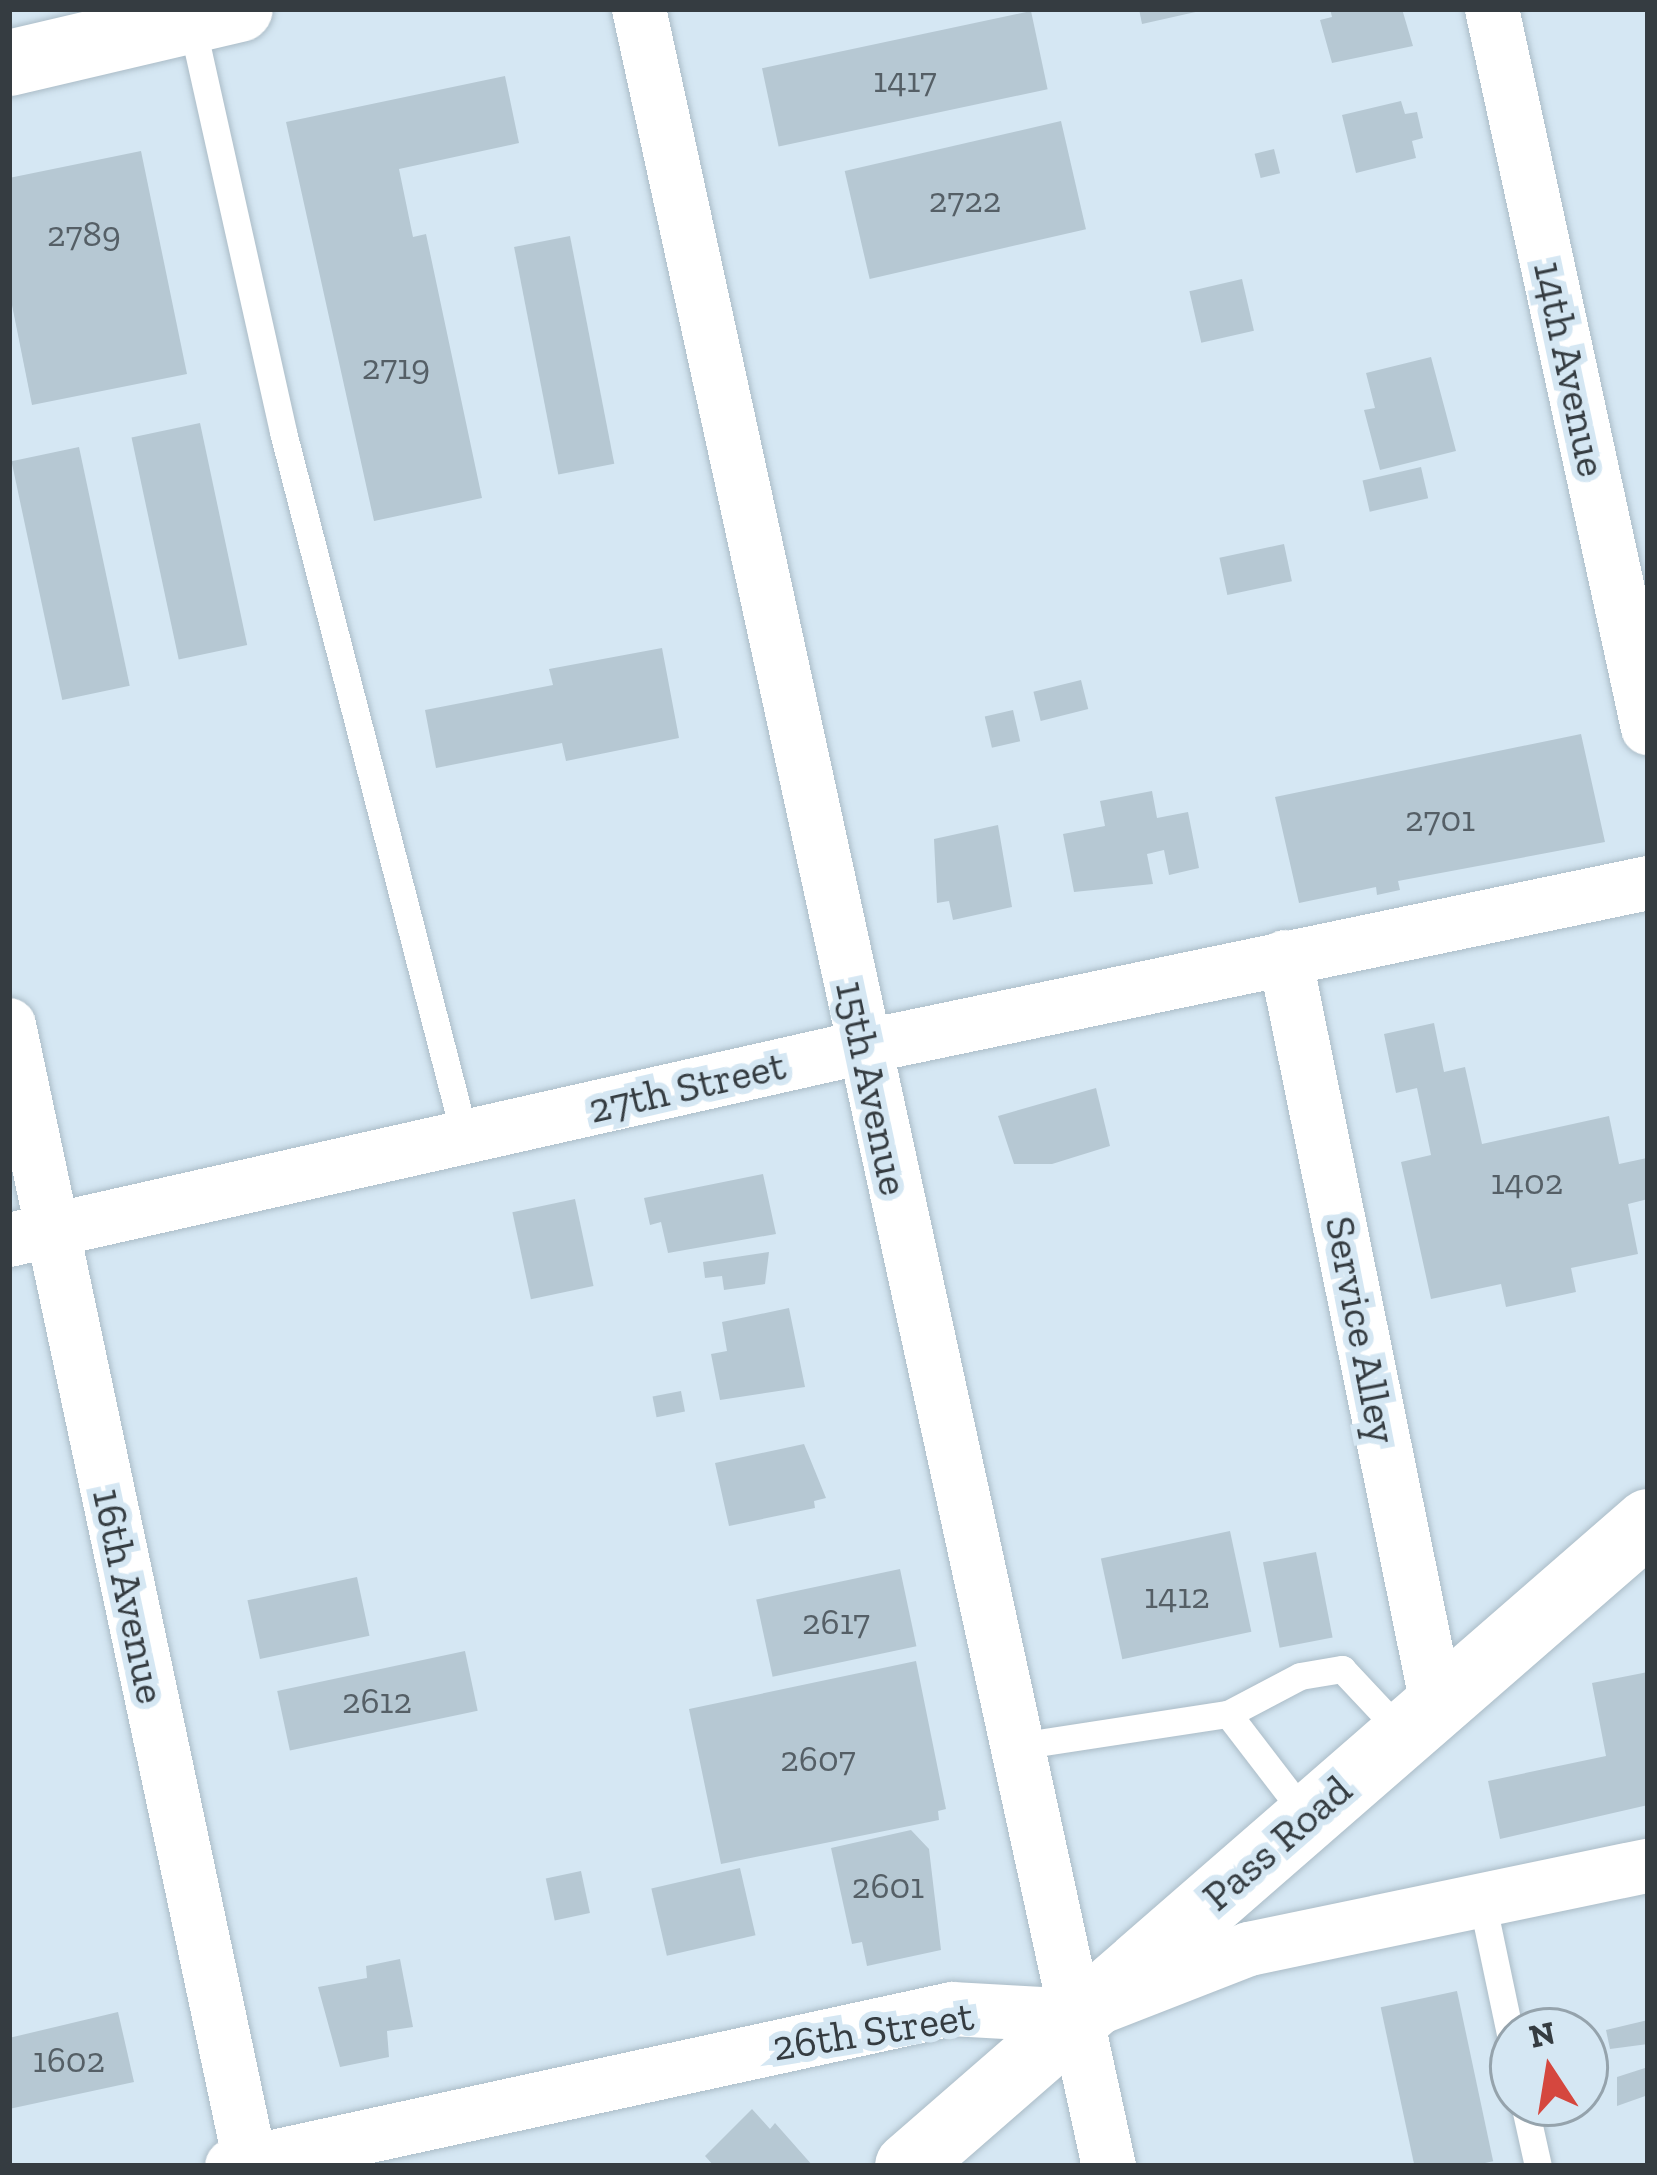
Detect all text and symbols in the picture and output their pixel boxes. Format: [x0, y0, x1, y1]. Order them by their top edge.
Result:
house number: 1417 [873, 58, 937, 102]
house number: 2722 [929, 178, 1001, 222]
house number: 2789 [47, 212, 121, 256]
street label: 14th Avenue [1522, 256, 1618, 482]
house number: 2719 [362, 345, 430, 389]
house number: 2701 [1405, 797, 1475, 841]
street label: 15th Avenue [825, 975, 919, 1201]
street label: 27th Street [584, 1040, 790, 1134]
house number: 1402 [1491, 1160, 1563, 1204]
street label: Service Alley [1314, 1212, 1408, 1448]
street label: 16th Avenue [81, 1483, 177, 1709]
house number: 1412 [1144, 1574, 1210, 1618]
house number: 2617 [802, 1600, 870, 1644]
house number: 2612 [342, 1679, 412, 1723]
house number: 2607 [780, 1737, 856, 1781]
street label: Pass Road [1192, 1765, 1362, 1921]
house number: 2601 [852, 1864, 924, 1908]
street label: 26th Street [769, 1990, 977, 2072]
north arrow [1489, 2007, 1609, 2127]
text: N [1526, 2013, 1558, 2056]
house number: 1602 [33, 2038, 105, 2082]

